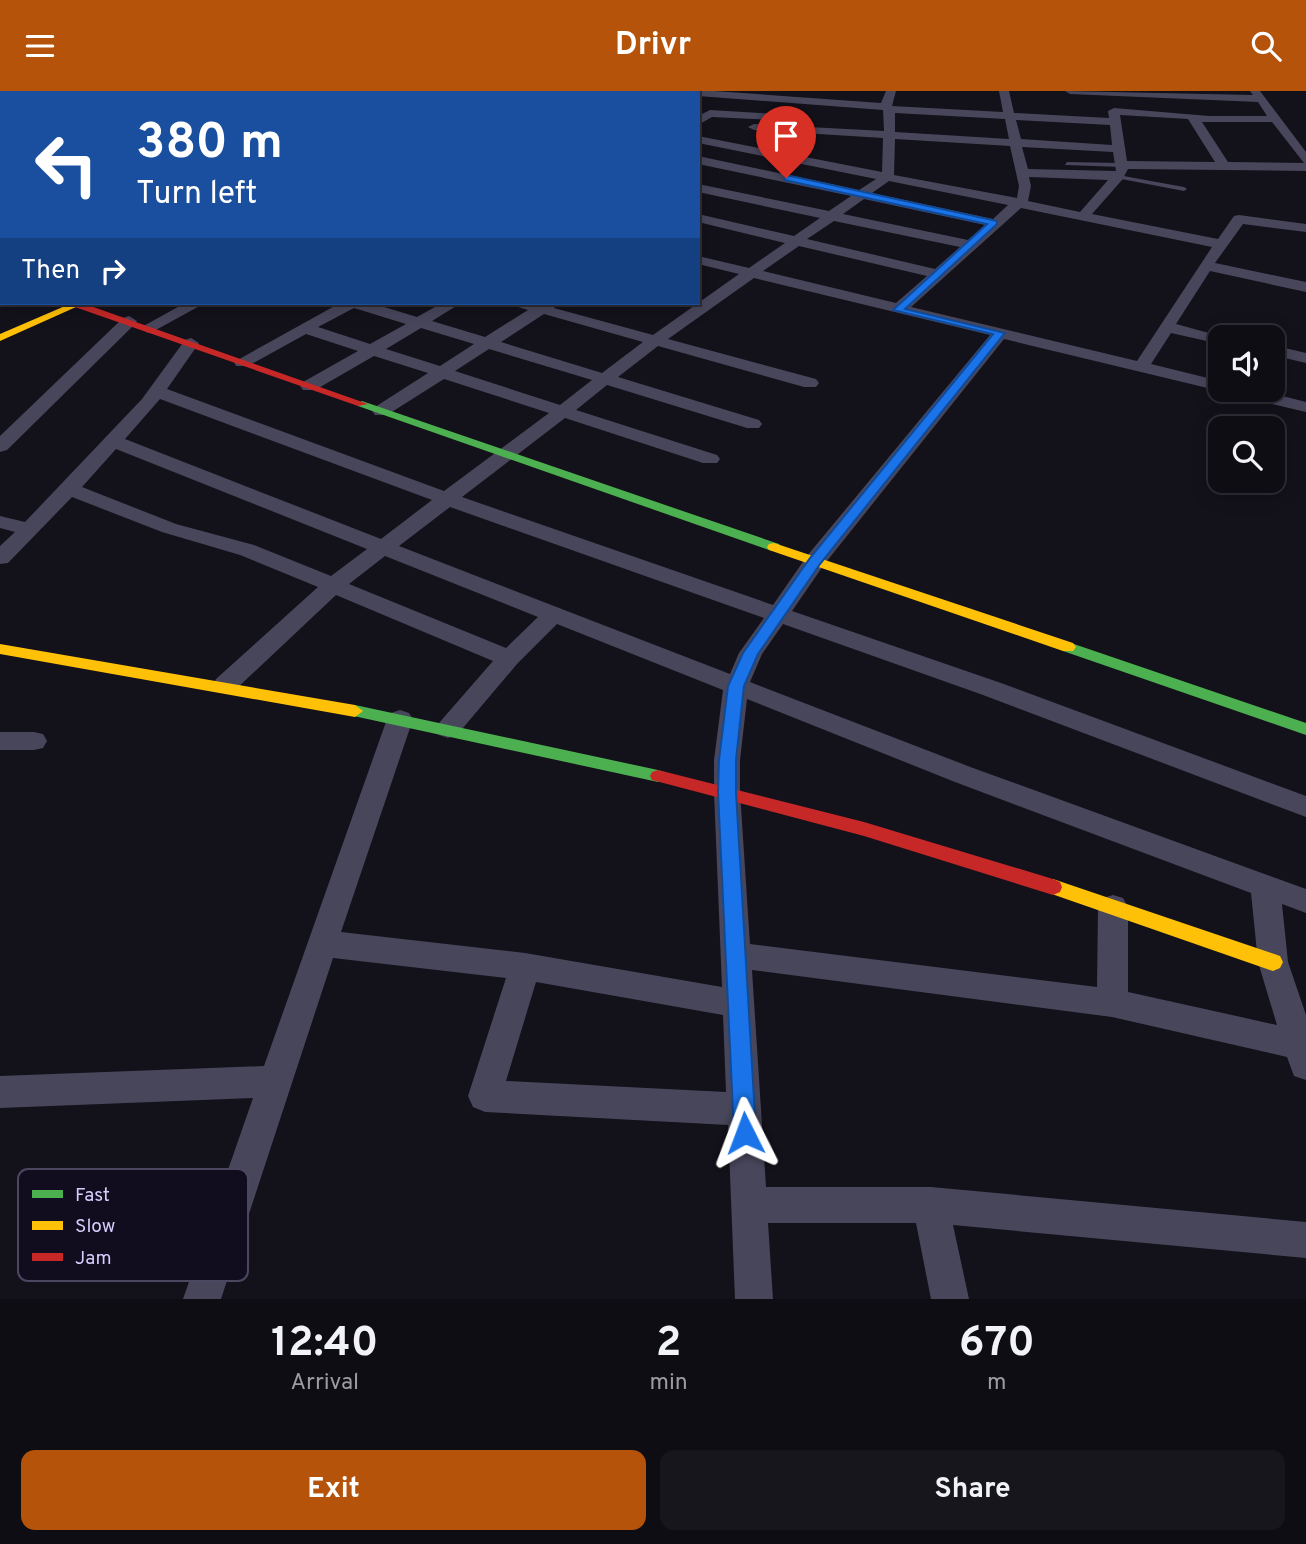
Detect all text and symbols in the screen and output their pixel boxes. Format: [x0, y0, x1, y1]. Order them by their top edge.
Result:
text: Drivr [615, 26, 691, 66]
icon: menu [21, 27, 59, 65]
icon: search [1247, 27, 1285, 65]
pin [756, 106, 816, 178]
text: 380 m [136, 114, 283, 176]
icon: arrive [767, 117, 805, 155]
icon: left [21, 119, 112, 210]
text: Turn left [136, 175, 257, 215]
icon: right [94, 252, 132, 290]
text: Then [21, 255, 80, 288]
map controls [1208, 325, 1285, 493]
button: sound [1208, 325, 1285, 402]
button: search [1208, 416, 1285, 493]
position arrow [708, 1096, 782, 1170]
legend [18, 1169, 248, 1281]
text: Fast [75, 1184, 110, 1208]
text: Slow [75, 1215, 115, 1239]
text: Jam [75, 1247, 112, 1271]
text: 12:40 [271, 1318, 378, 1371]
text: 2 [656, 1318, 681, 1371]
text: 670 [959, 1318, 1035, 1371]
text: Arrival [290, 1369, 359, 1398]
text: min [649, 1369, 688, 1398]
text: m [987, 1369, 1007, 1398]
button: Exit [21, 1450, 646, 1530]
button: Share [660, 1450, 1285, 1530]

